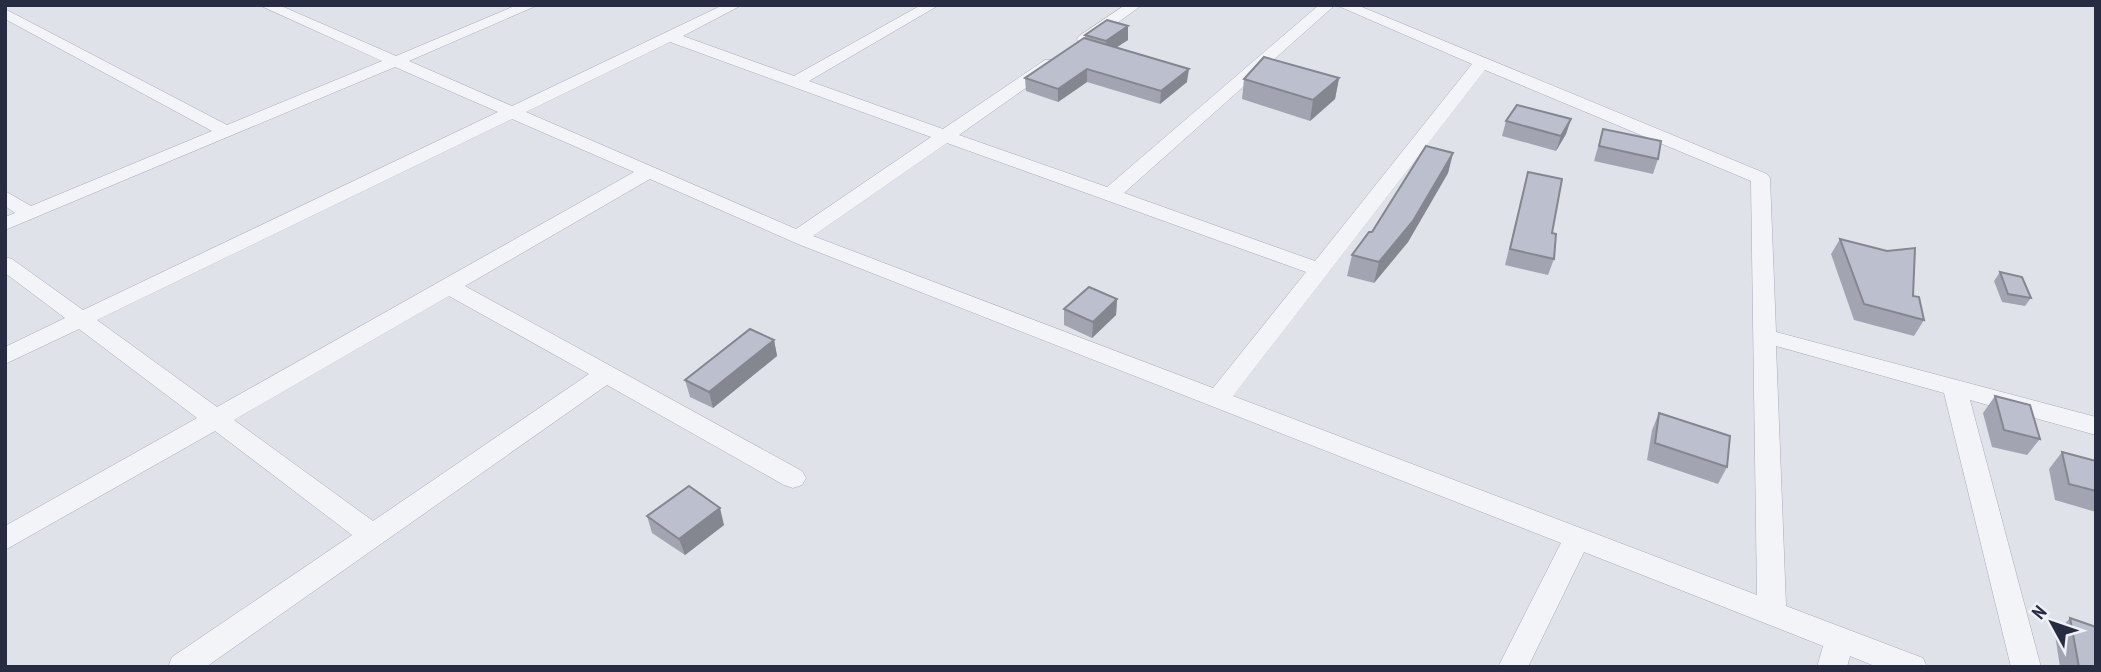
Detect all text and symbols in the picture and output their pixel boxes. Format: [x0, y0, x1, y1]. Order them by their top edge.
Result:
north arrow [2017, 588, 2087, 658]
text: N [2026, 600, 2051, 624]

